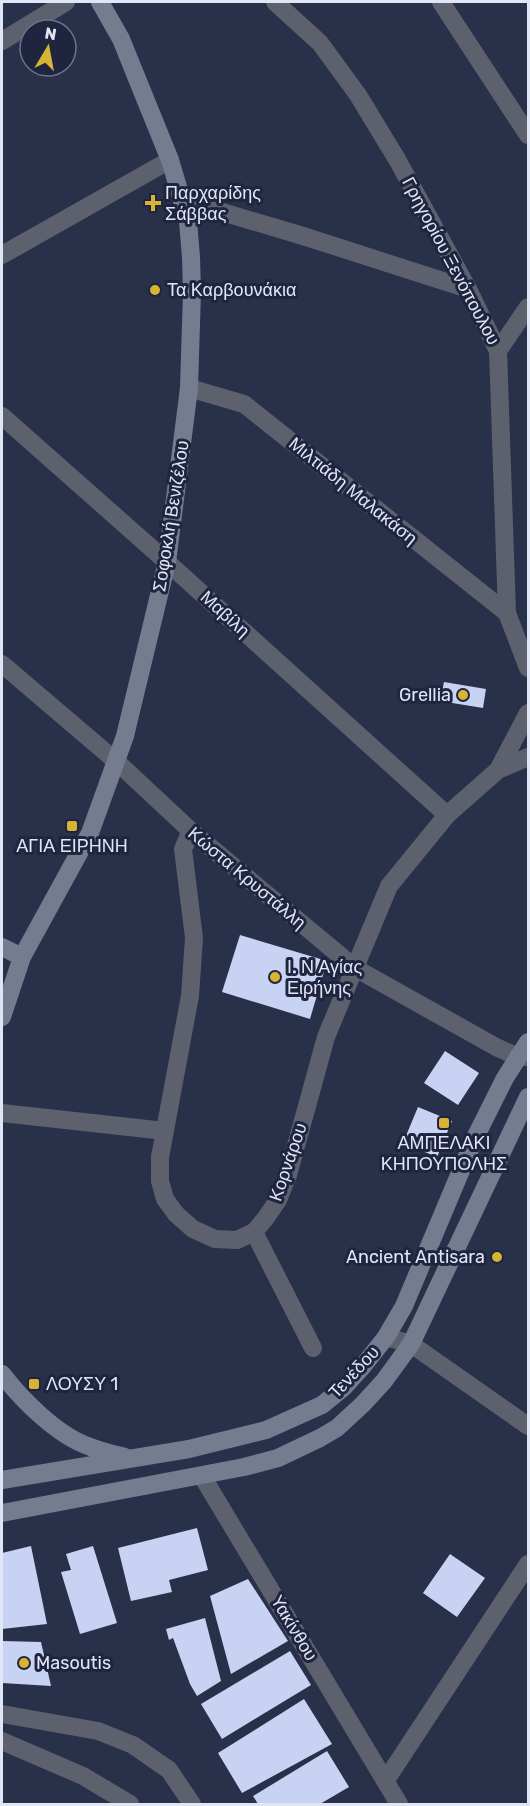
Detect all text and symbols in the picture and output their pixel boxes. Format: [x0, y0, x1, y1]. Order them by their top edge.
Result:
north arrow [18, 18, 78, 78]
text: N [43, 23, 58, 44]
street label: Γρηγορίου Ξενόπουλου [397, 173, 505, 349]
place label: Παρχαρίδης Σάββας [165, 182, 261, 225]
marker: Παρχαρίδης Σάββας [146, 196, 160, 210]
place label: Τα Καρβουνάκια [167, 279, 296, 301]
marker: Τα Καρβουνάκια [148, 283, 162, 297]
street label: Μιλτιάδη Μαλακάση [284, 432, 422, 550]
street label: Σοφοκλή Βενιζέλου [148, 439, 194, 593]
street label: Μαβίλη [196, 586, 254, 642]
place label: Grellia [399, 684, 451, 706]
marker: Grellia [456, 688, 470, 702]
marker: ΑΓΙΑ ΕΙΡΗΝΗ [65, 819, 79, 833]
street label: Κώστα Κρυστάλλη [184, 822, 310, 934]
place label: ΑΓΙΑ ΕΙΡΗΝΗ [16, 835, 128, 857]
place label: Ι. Ν Αγίας Ειρήνης [287, 956, 362, 999]
marker: Ι. Ν Αγίας Ειρήνης [268, 970, 282, 984]
marker: ΑΜΠΕΛΑΚΙ ΚΗΠΟΥΠΟΛΗΣ [437, 1116, 451, 1130]
street label: Κορνάρου [264, 1120, 312, 1204]
place label: ΑΜΠΕΛΑΚΙ ΚΗΠΟΥΠΟΛΗΣ [381, 1132, 507, 1175]
place label: Ancient Antisara [346, 1246, 485, 1268]
marker: Ancient Antisara [490, 1250, 504, 1264]
street label: Τενέδου [324, 1341, 384, 1403]
place label: ΛΟΥΣΥ 1 [46, 1373, 118, 1395]
marker: ΛΟΥΣΥ 1 [27, 1377, 41, 1391]
street label: Υακίνθου [266, 1591, 322, 1665]
place label: Masoutis [36, 1652, 111, 1674]
marker: Masoutis [17, 1656, 31, 1670]

